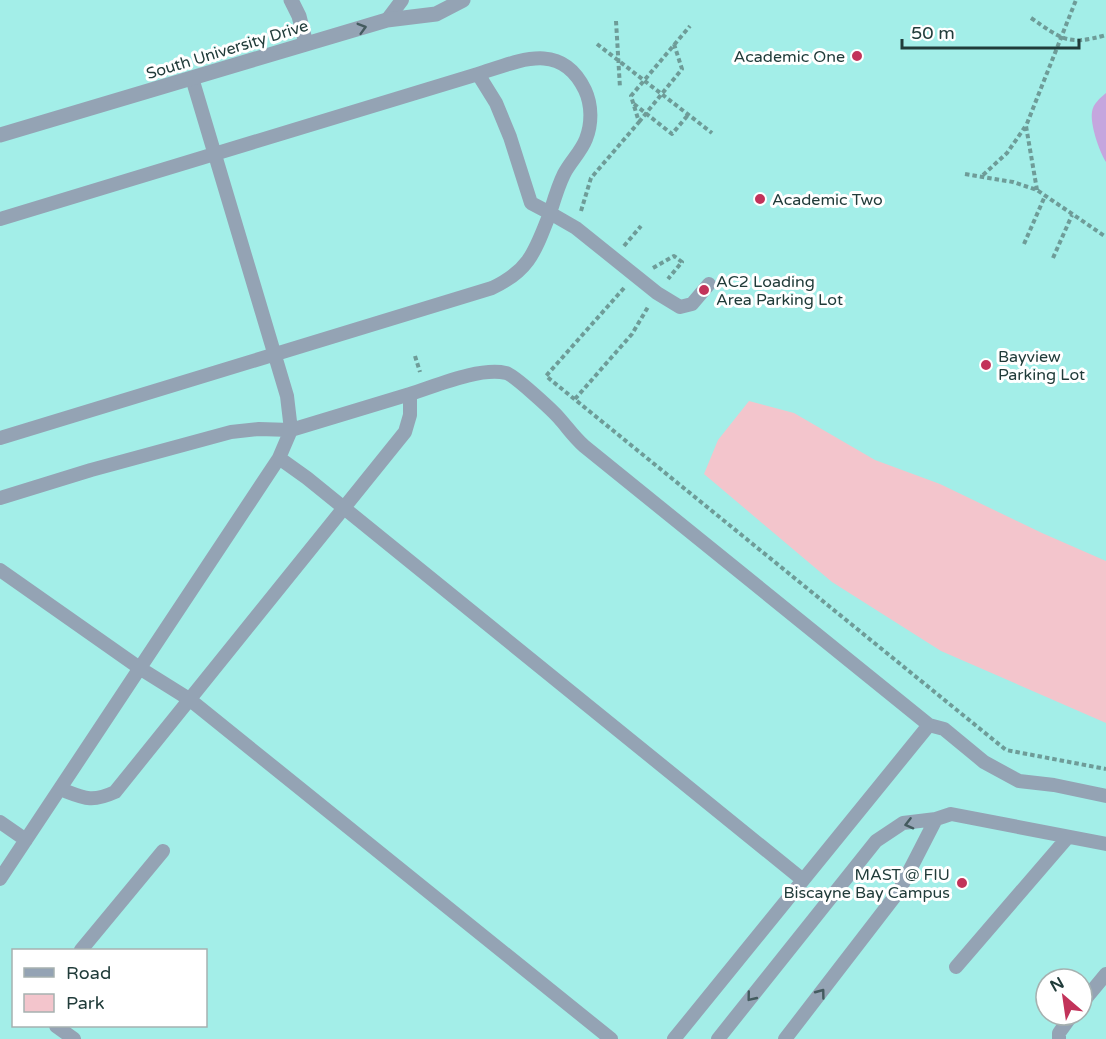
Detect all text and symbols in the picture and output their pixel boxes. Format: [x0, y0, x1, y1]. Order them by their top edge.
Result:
scale bar [902, 12, 1079, 50]
street label: South University Drive [144, 16, 311, 84]
text: 50 m [911, 22, 955, 44]
one-way arrow [356, 23, 367, 35]
place label: Academic One [734, 47, 845, 67]
marker: Academic One [850, 49, 864, 63]
place label: Academic Two [772, 190, 883, 210]
marker: Academic Two [753, 192, 767, 206]
place label: AC2 Loading Area Parking Lot [716, 272, 843, 310]
marker: AC2 Loading Area Parking Lot [697, 283, 711, 297]
place label: Bayview Parking Lot [998, 347, 1085, 385]
marker: Bayview Parking Lot [979, 358, 993, 372]
one-way arrow [904, 816, 914, 829]
place label: MAST @ FIU Biscayne Bay Campus [783, 865, 950, 903]
marker: MAST @ FIU Biscayne Bay Campus [955, 876, 969, 890]
legend [12, 949, 207, 1027]
text: Road [66, 962, 111, 984]
north arrow [1034, 967, 1094, 1027]
text: N [1047, 973, 1068, 997]
one-way arrow [814, 988, 825, 999]
one-way arrow [748, 990, 759, 1001]
text: Park [66, 992, 105, 1014]

